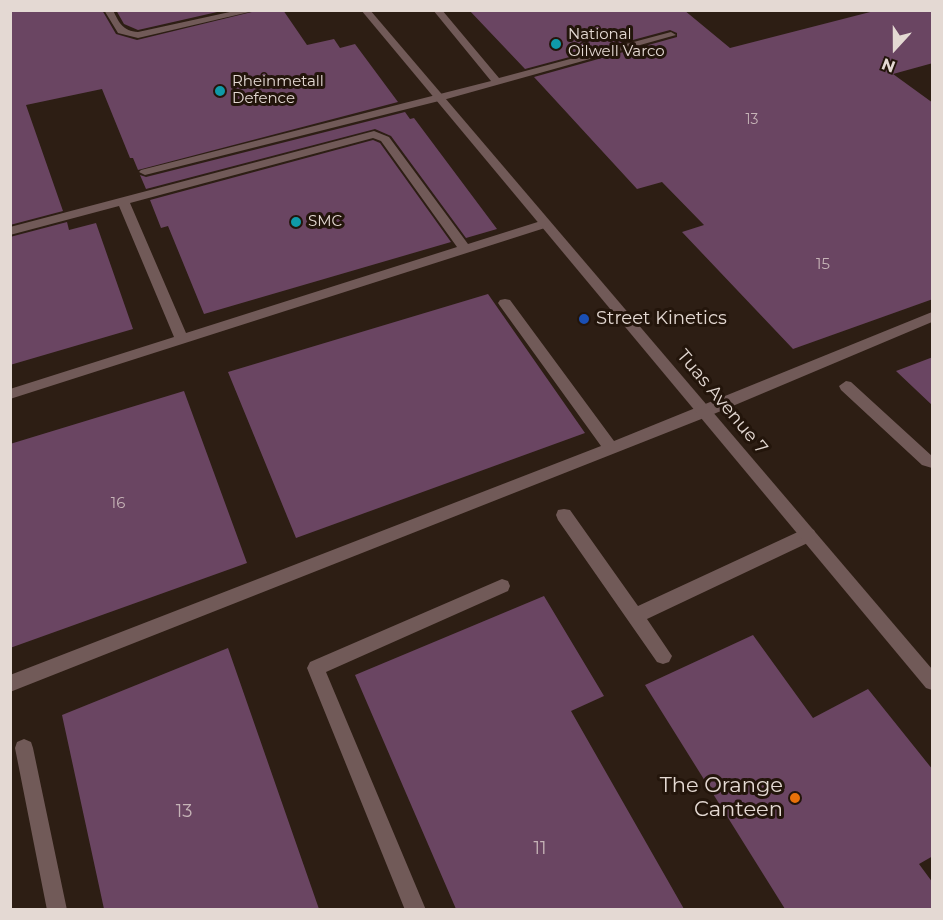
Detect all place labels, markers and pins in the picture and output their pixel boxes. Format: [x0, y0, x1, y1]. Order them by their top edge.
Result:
place label: National Oilwell Varco [568, 26, 665, 61]
marker: National Oilwell Varco [549, 37, 563, 51]
place label: Rheinmetall Defence [232, 73, 324, 108]
marker: Rheinmetall Defence [213, 84, 227, 98]
place label: SMC [308, 213, 342, 231]
marker: SMC [289, 215, 303, 229]
place label: Street Kinetics [596, 308, 727, 330]
marker: Street Kinetics [577, 312, 591, 326]
place label: The Orange Canteen [660, 773, 783, 823]
marker: The Orange Canteen [788, 791, 802, 805]

